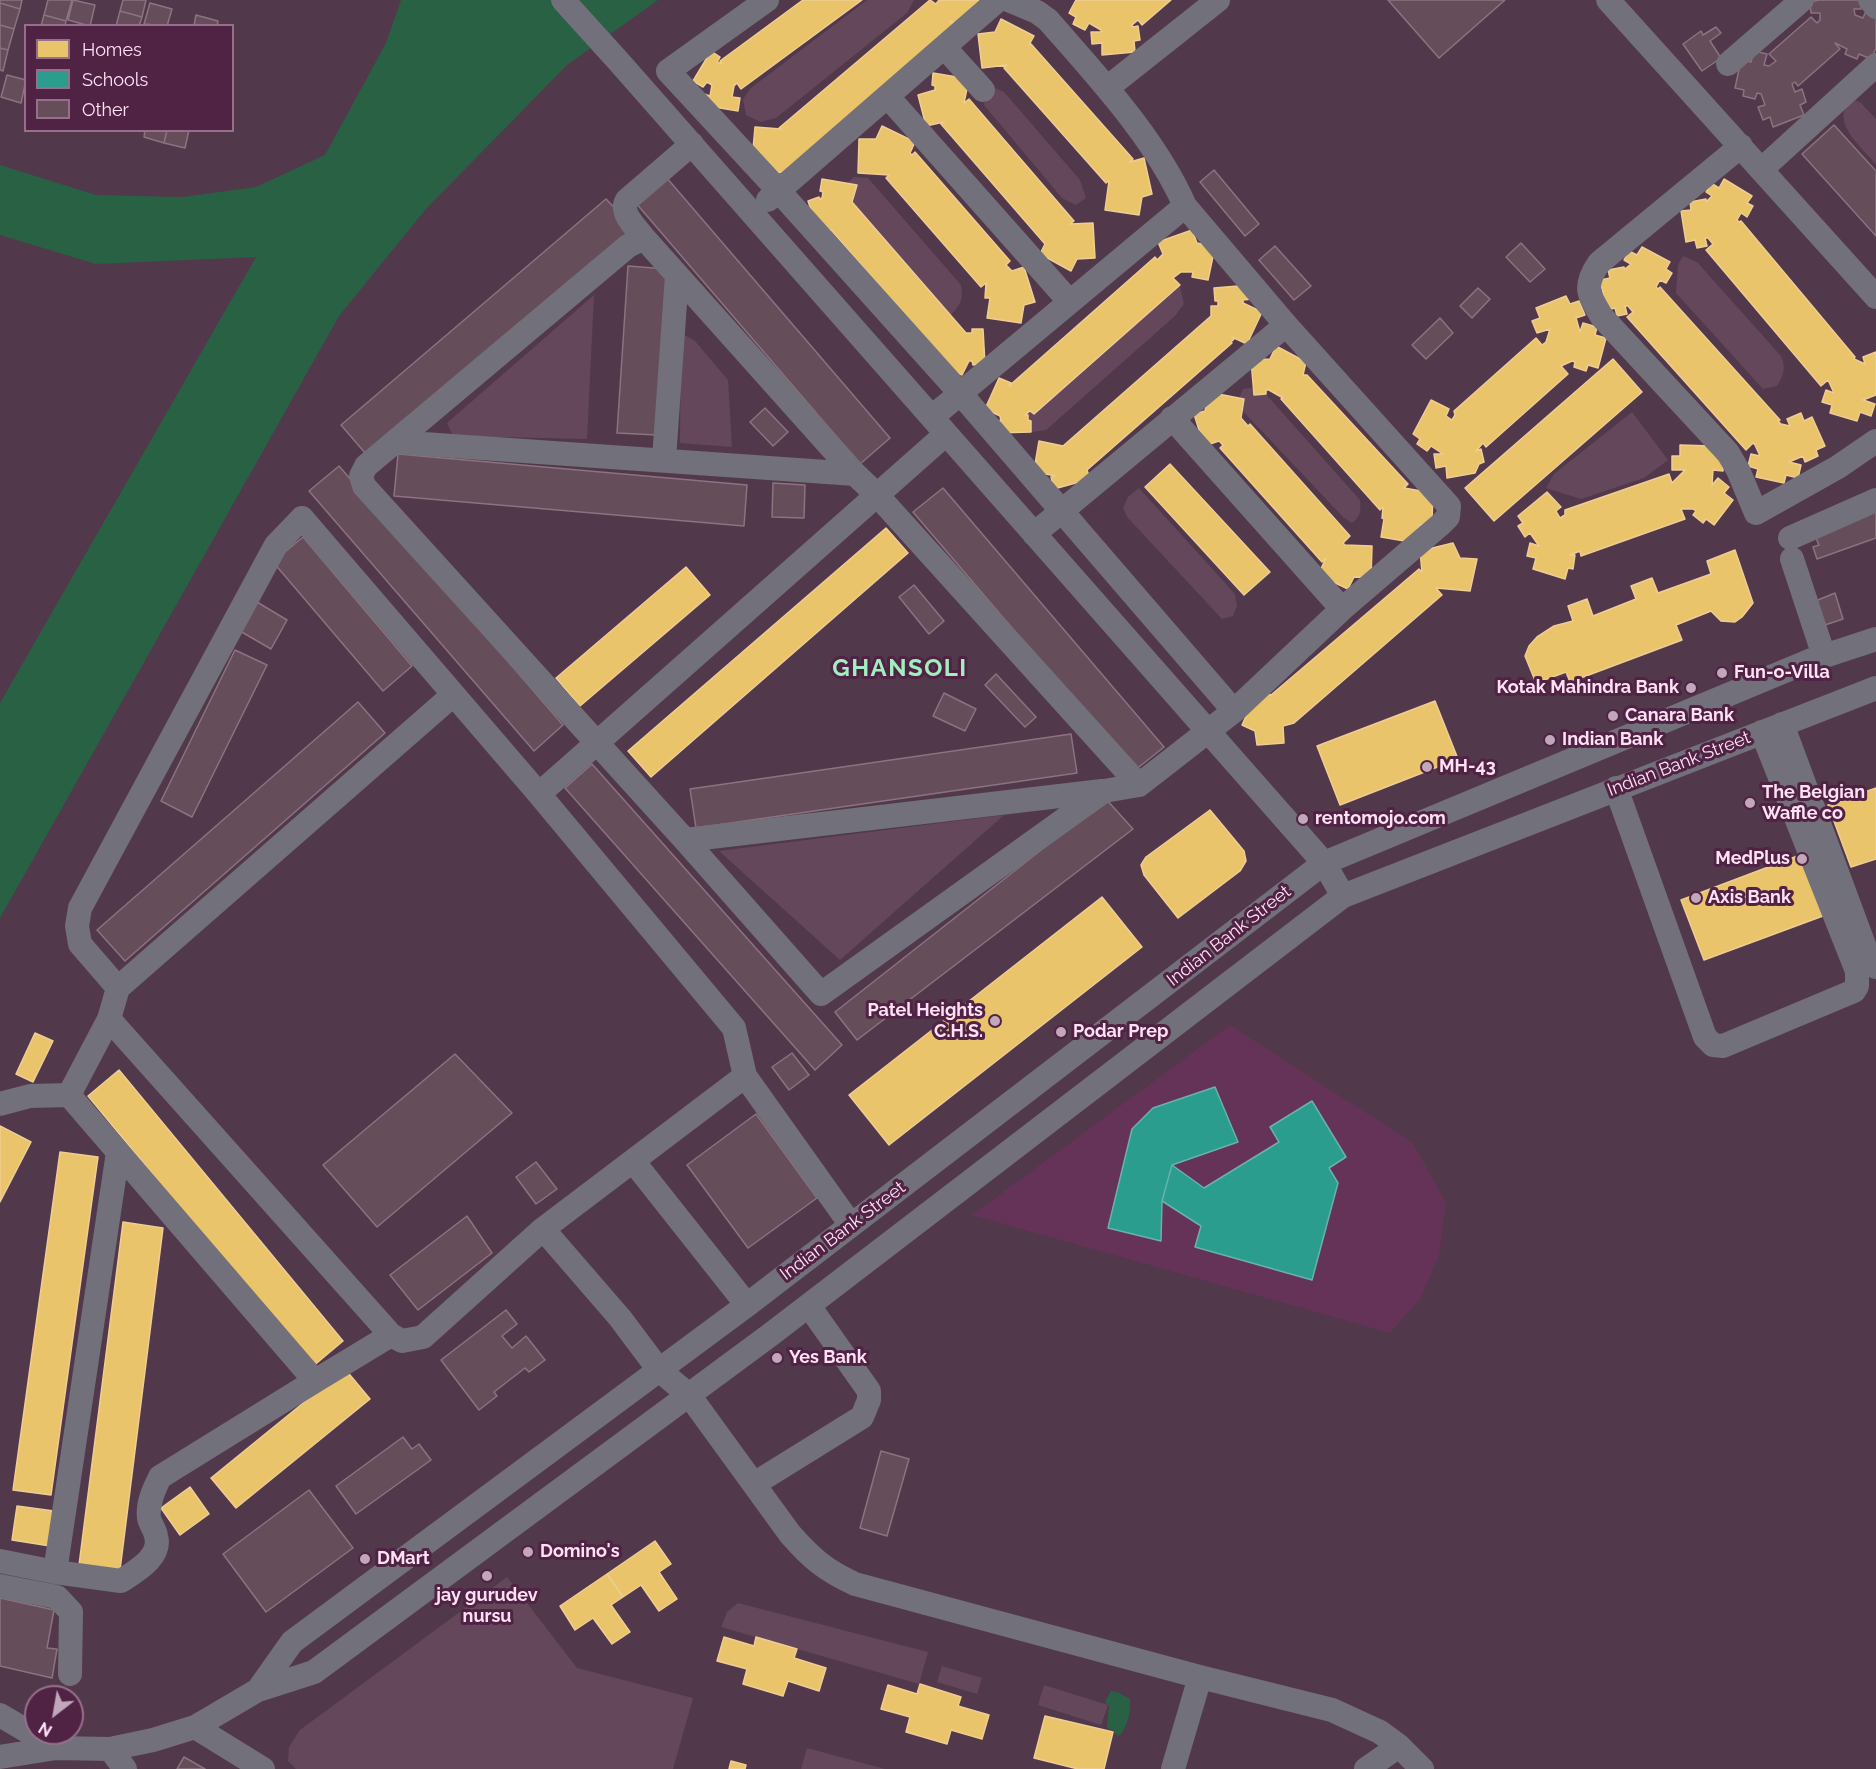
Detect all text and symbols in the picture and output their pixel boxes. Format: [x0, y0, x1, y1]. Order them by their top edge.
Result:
legend [24, 24, 234, 132]
text: Homes [82, 39, 142, 60]
text: Schools [82, 69, 148, 90]
text: Other [82, 99, 129, 120]
district label: GHANSOLI [832, 655, 968, 683]
place label: Fun-o-Villa [1734, 662, 1830, 684]
marker: Fun-o-Villa [1715, 666, 1729, 680]
place label: Kotak Mahindra Bank [1496, 677, 1679, 699]
marker: Kotak Mahindra Bank [1684, 681, 1698, 695]
place label: Canara Bank [1625, 705, 1734, 727]
marker: Canara Bank [1606, 709, 1620, 723]
street label: Indian Bank Street [1605, 727, 1753, 801]
place label: Indian Bank [1562, 729, 1663, 751]
marker: Indian Bank [1543, 733, 1557, 747]
place label: MH-43 [1439, 756, 1496, 778]
marker: MH-43 [1420, 760, 1434, 774]
place label: The Belgian Waffle co [1762, 782, 1865, 824]
marker: The Belgian Waffle co [1743, 796, 1757, 810]
place label: rentomojo.com [1315, 808, 1446, 830]
marker: rentomojo.com [1296, 812, 1310, 826]
place label: MedPlus [1715, 848, 1790, 870]
marker: MedPlus [1795, 852, 1809, 866]
street label: Indian Bank Street [1163, 881, 1295, 991]
place label: Axis Bank [1708, 887, 1791, 909]
marker: Axis Bank [1689, 891, 1703, 905]
place label: Patel Heights C.H.S. [867, 1000, 983, 1042]
marker: Patel Heights C.H.S. [988, 1014, 1002, 1028]
place label: Podar Prep [1073, 1021, 1168, 1043]
marker: Podar Prep [1054, 1025, 1068, 1039]
street label: Indian Bank Street [776, 1177, 910, 1285]
place label: Yes Bank [789, 1347, 867, 1369]
marker: Yes Bank [770, 1351, 784, 1365]
place label: Domino's [540, 1541, 620, 1563]
marker: Domino's [521, 1545, 535, 1559]
place label: DMart [377, 1548, 430, 1570]
marker: DMart [358, 1552, 372, 1566]
marker: jay gurudev nursu [480, 1569, 494, 1583]
place label: jay gurudev nursu [436, 1585, 538, 1628]
north arrow [24, 1685, 84, 1745]
text: N [35, 1718, 56, 1740]

